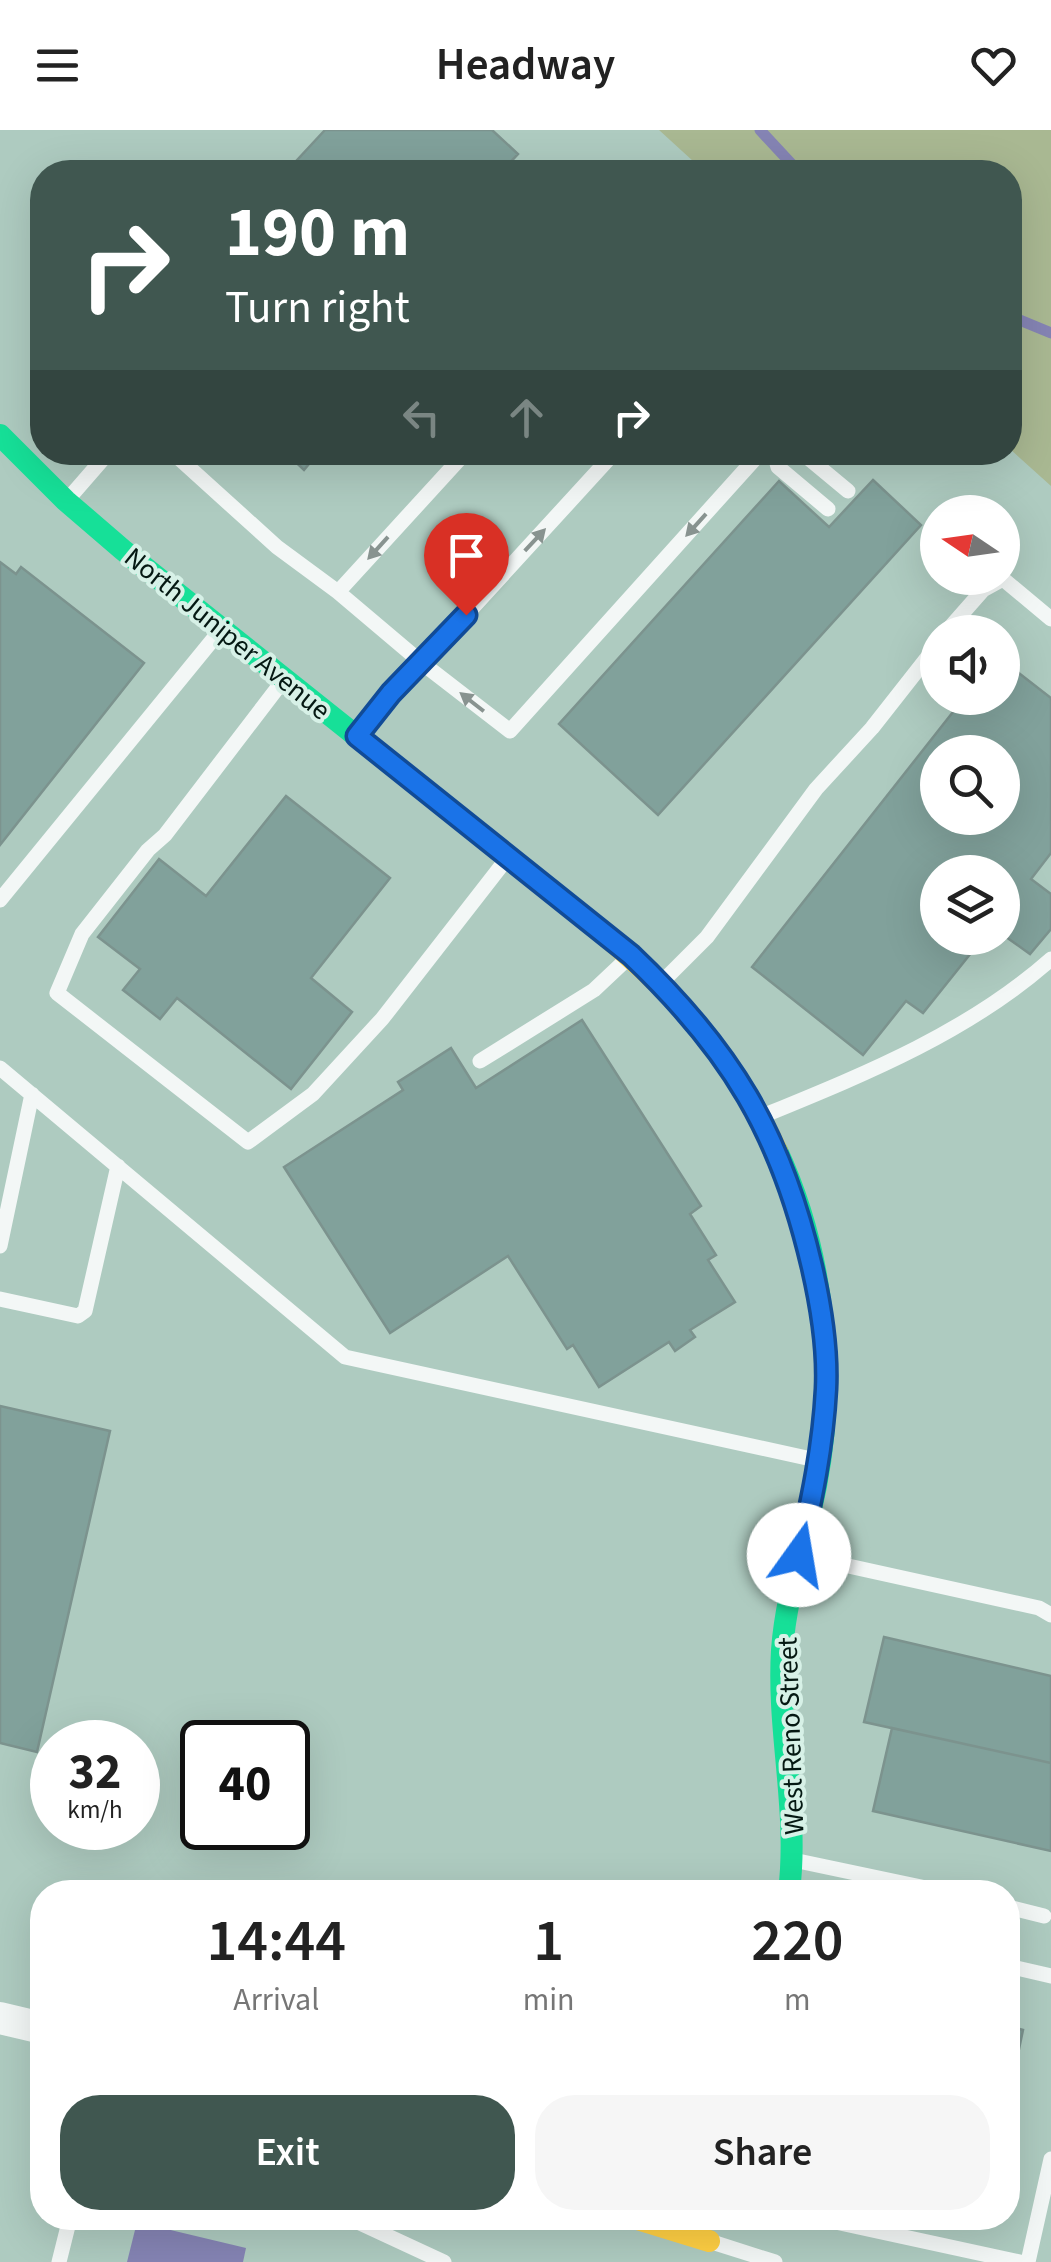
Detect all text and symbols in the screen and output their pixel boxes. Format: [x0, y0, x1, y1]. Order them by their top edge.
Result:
text: Headway [436, 33, 615, 97]
icon: menu [30, 38, 85, 93]
icon: heart [966, 38, 1021, 93]
text: 190 m [225, 183, 410, 283]
icon: right [60, 200, 190, 330]
text: Turn right [225, 276, 410, 340]
icon: left [394, 390, 449, 445]
icon: ahead [499, 390, 554, 445]
icon: right [604, 390, 659, 445]
north arrow [920, 495, 1020, 595]
map controls [920, 495, 1020, 955]
pin [424, 513, 509, 616]
one-way arrow [685, 513, 708, 537]
icon: arrive [439, 528, 494, 583]
one-way arrow [524, 528, 546, 553]
one-way arrow [368, 535, 390, 560]
street label: North Juniper Avenue [116, 538, 339, 730]
button: sound [920, 615, 1020, 715]
one-way arrow [460, 692, 485, 713]
button: search [920, 735, 1020, 835]
button: layers [920, 855, 1020, 955]
position arrow [747, 1503, 851, 1607]
street label: West Reno Street [768, 1636, 814, 1836]
speed limit sign: 40 [180, 1720, 310, 1850]
text: 32 [69, 1737, 121, 1808]
text: km/h [67, 1792, 123, 1828]
text: 14:44 [207, 1899, 346, 1984]
text: 1 [533, 1899, 564, 1984]
text: 220 [751, 1899, 843, 1984]
text: Arrival [233, 1977, 319, 2023]
text: min [523, 1977, 575, 2023]
text: m [784, 1977, 811, 2023]
button: Exit [60, 2095, 515, 2210]
button: Share [535, 2095, 990, 2210]

